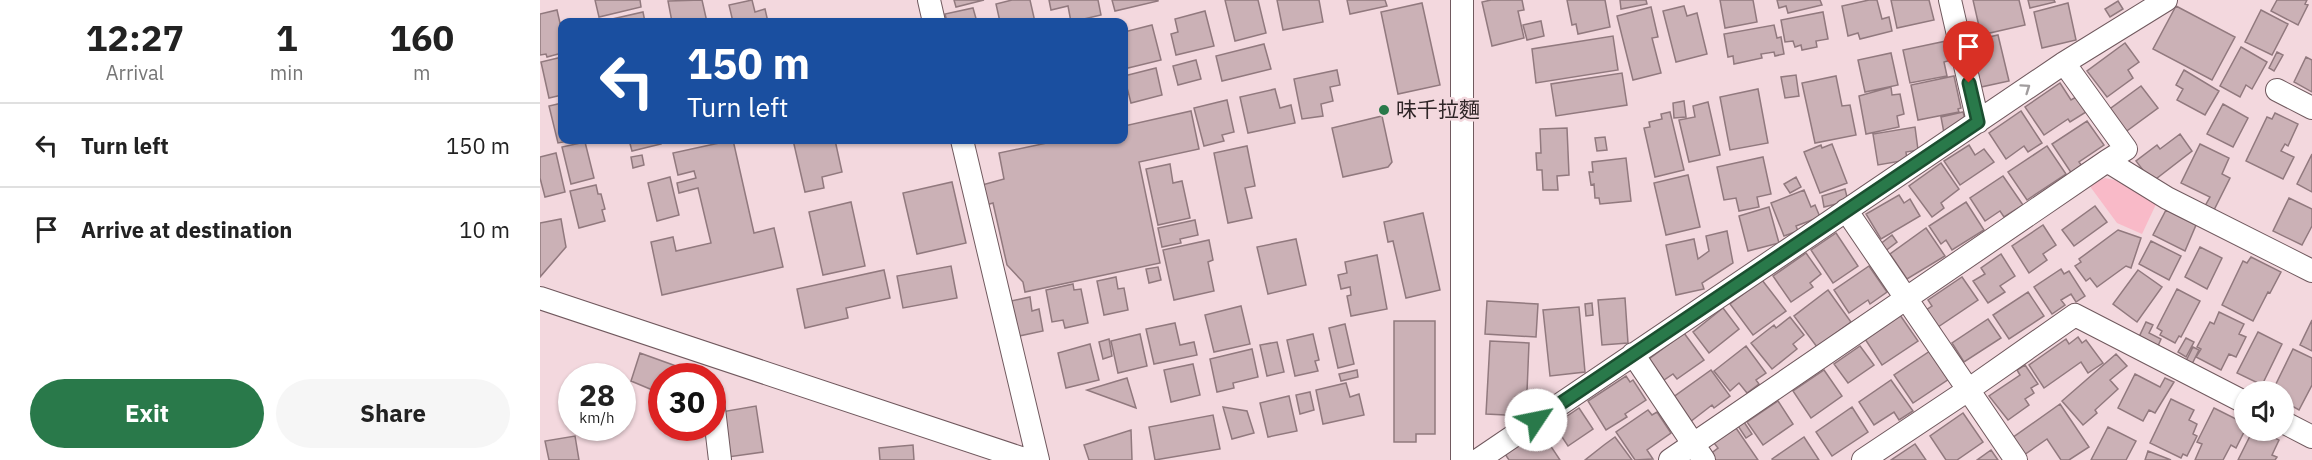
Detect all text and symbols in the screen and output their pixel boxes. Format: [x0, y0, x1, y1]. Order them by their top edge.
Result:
text: 12:27 [86, 14, 184, 61]
text: 1 [276, 14, 298, 61]
text: 160 [389, 14, 454, 61]
pin [1943, 21, 1994, 83]
icon: arrive [1952, 30, 1985, 63]
text: 150 m [687, 36, 810, 91]
icon: left [588, 42, 666, 120]
text: Arrival [106, 59, 164, 86]
text: min [270, 59, 304, 86]
text: m [413, 59, 431, 86]
one-way arrow [2020, 84, 2031, 95]
text: Turn left [687, 89, 788, 124]
place label: 味千拉麵 [1396, 95, 1480, 123]
marker: 味千拉麵 [1377, 103, 1391, 117]
icon: left [30, 129, 63, 162]
text: Turn left [81, 131, 169, 160]
text: 150 m [446, 131, 510, 160]
icon: arrive [30, 213, 63, 246]
text: Arrive at destination [81, 215, 292, 244]
text: 10 m [459, 215, 510, 244]
speed limit sign: 30 [648, 363, 726, 441]
text: 28 [579, 375, 615, 414]
button: Exit [30, 379, 264, 448]
button: Share [276, 379, 510, 448]
map controls [2234, 381, 2294, 441]
button: sound [2234, 381, 2294, 441]
position arrow [1504, 388, 1568, 452]
text: km/h [579, 408, 615, 427]

